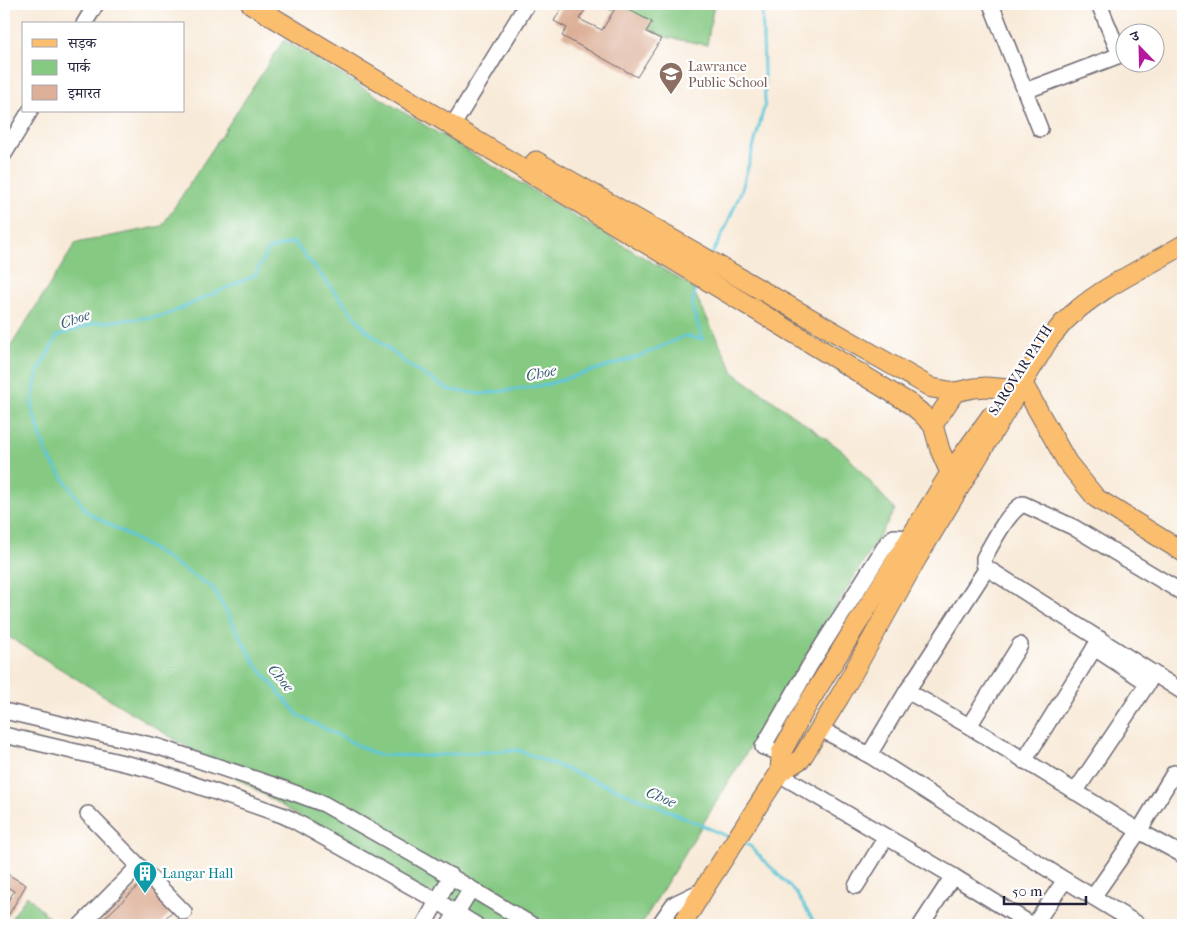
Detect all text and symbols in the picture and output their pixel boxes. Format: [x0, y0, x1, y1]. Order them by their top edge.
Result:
legend [22, 22, 185, 112]
north arrow [1114, 22, 1164, 72]
text: उ [1128, 27, 1143, 46]
text: सड़क [67, 34, 97, 52]
text: पार्क [67, 58, 91, 76]
place label: Lawrance Public School [688, 58, 768, 91]
school or university icon: Lawrance Public School [658, 61, 684, 95]
text: इमारत [67, 84, 102, 102]
water label: Choe [58, 305, 93, 332]
street label: SAROVAR PATH [985, 322, 1056, 419]
water label: Choe [524, 361, 559, 385]
water label: Choe [264, 661, 298, 696]
water label: Choe [643, 783, 679, 812]
building icon: Langar Hall [132, 860, 158, 894]
place label: Langar Hall [162, 865, 233, 882]
scale bar [1004, 874, 1087, 906]
text: 50 m [1012, 882, 1043, 900]

